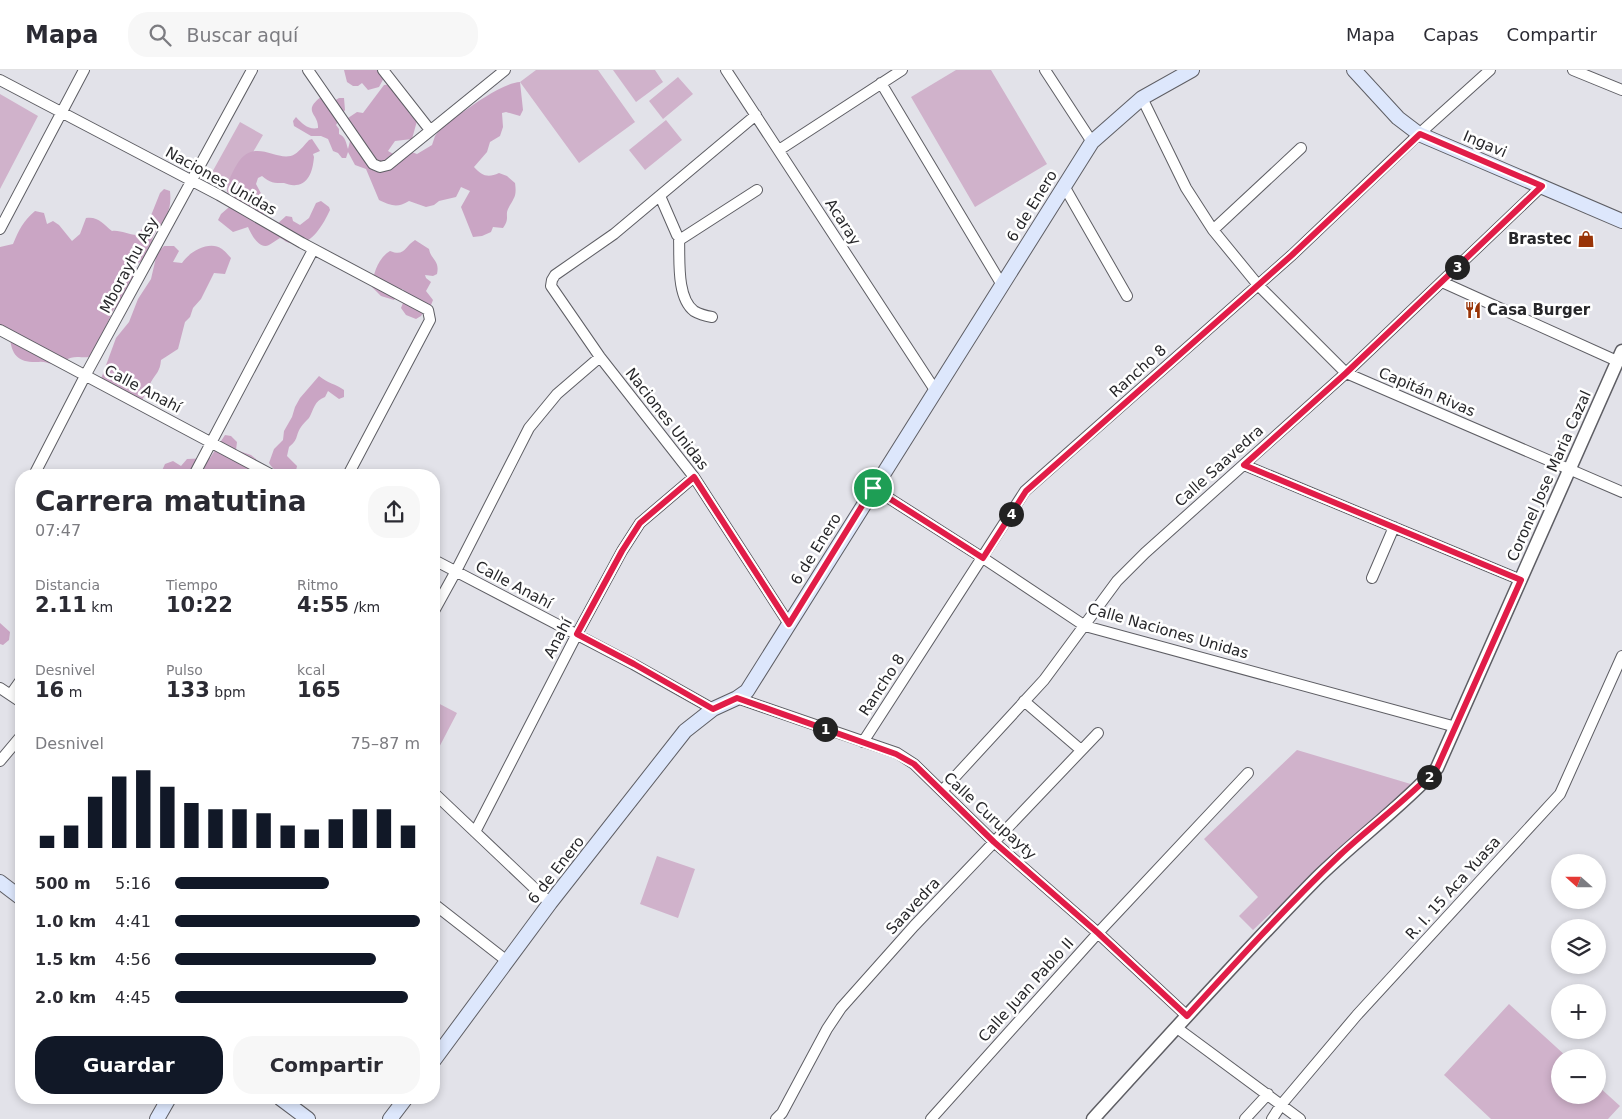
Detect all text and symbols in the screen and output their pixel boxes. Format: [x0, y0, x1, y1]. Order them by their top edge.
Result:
search box [128, 12, 478, 57]
text: Mapa [25, 21, 98, 49]
icon: search [146, 21, 174, 49]
text: Buscar aquí [186, 24, 298, 46]
text: Mapa [1346, 24, 1395, 45]
text: Capas [1423, 24, 1479, 45]
text: Compartir [1507, 24, 1597, 45]
street label: Ingavi [1460, 127, 1510, 161]
street label: Naciones Unidas [162, 143, 280, 219]
street label: 6 de Enero [1003, 167, 1061, 245]
street label: Acaray [821, 195, 865, 249]
street label: Mborayhu Asy [96, 214, 162, 316]
shop icon: Brastec [1576, 229, 1596, 249]
place label: Brastec [1508, 230, 1572, 248]
pin: 3 [1444, 254, 1470, 280]
text: 3 [1453, 259, 1462, 275]
restaurant icon: Casa Burger [1463, 300, 1483, 320]
place label: Casa Burger [1487, 301, 1591, 319]
street label: Rancho 8 [1106, 341, 1170, 401]
street label: Calle Anahí [101, 361, 185, 417]
street label: Naciones Unidas [622, 364, 713, 474]
street label: Capitán Rivas [1376, 364, 1478, 421]
street label: Coronel Jose Maria Cazal [1503, 388, 1595, 564]
street label: Calle Saavedra [1171, 422, 1267, 510]
pin [852, 467, 894, 509]
icon: arrive [859, 474, 887, 502]
text: Carrera matutina [35, 485, 307, 518]
button: share [368, 486, 420, 538]
pin: 4 [998, 502, 1024, 526]
text: 4 [1007, 506, 1016, 522]
street label: 6 de Enero [787, 510, 845, 588]
text: 07:47 [35, 521, 81, 540]
street label: Calle Anahí [472, 557, 556, 613]
text: Distancia [35, 577, 100, 593]
text: Tiempo [166, 577, 218, 593]
text: Ritmo [297, 577, 338, 593]
text: 2.11 [35, 593, 87, 617]
text: 10:22 [166, 593, 233, 617]
text: 4:55 [297, 593, 349, 617]
text: km [87, 599, 113, 615]
text: /km [349, 599, 380, 615]
street label: Calle Naciones Unidas [1085, 599, 1251, 663]
street label: Anahí [540, 614, 576, 661]
street label: Rancho 8 [855, 651, 909, 719]
text: Desnivel [35, 662, 95, 678]
text: Pulso [166, 662, 203, 678]
text: kcal [297, 662, 325, 678]
text: 16 [35, 678, 64, 702]
text: 133 [166, 678, 210, 702]
text: 165 [297, 678, 341, 702]
text: m [64, 684, 82, 700]
text: bpm [210, 684, 246, 700]
pin: 1 [812, 716, 838, 742]
text: 1 [821, 721, 830, 737]
text: Desnivel [35, 734, 104, 753]
text: 75–87 m [351, 734, 420, 753]
pin: 2 [1416, 764, 1442, 790]
street label: Calle Curupayty [940, 768, 1040, 864]
text: 2 [1425, 769, 1434, 785]
street label: 6 de Enero [524, 833, 588, 907]
street label: R. I. 15 Aca Yuasa [1402, 833, 1504, 943]
north arrow [1551, 854, 1606, 909]
map controls [1551, 854, 1606, 1104]
text: 500 m [35, 874, 91, 893]
text: 5:16 [115, 874, 151, 893]
street label: Saavedra [882, 874, 944, 938]
text: 1.0 km [35, 912, 96, 931]
text: 4:41 [115, 912, 151, 931]
button: layers [1551, 919, 1606, 974]
street label: Calle Juan Pablo II [975, 934, 1077, 1046]
text: 1.5 km [35, 950, 96, 969]
text: 4:56 [115, 950, 151, 969]
button: + [1551, 984, 1606, 1039]
text: 2.0 km [35, 988, 96, 1007]
text: 4:45 [115, 988, 151, 1007]
button: Guardar [35, 1036, 223, 1094]
button: Compartir [233, 1036, 420, 1094]
button: − [1551, 1049, 1606, 1104]

